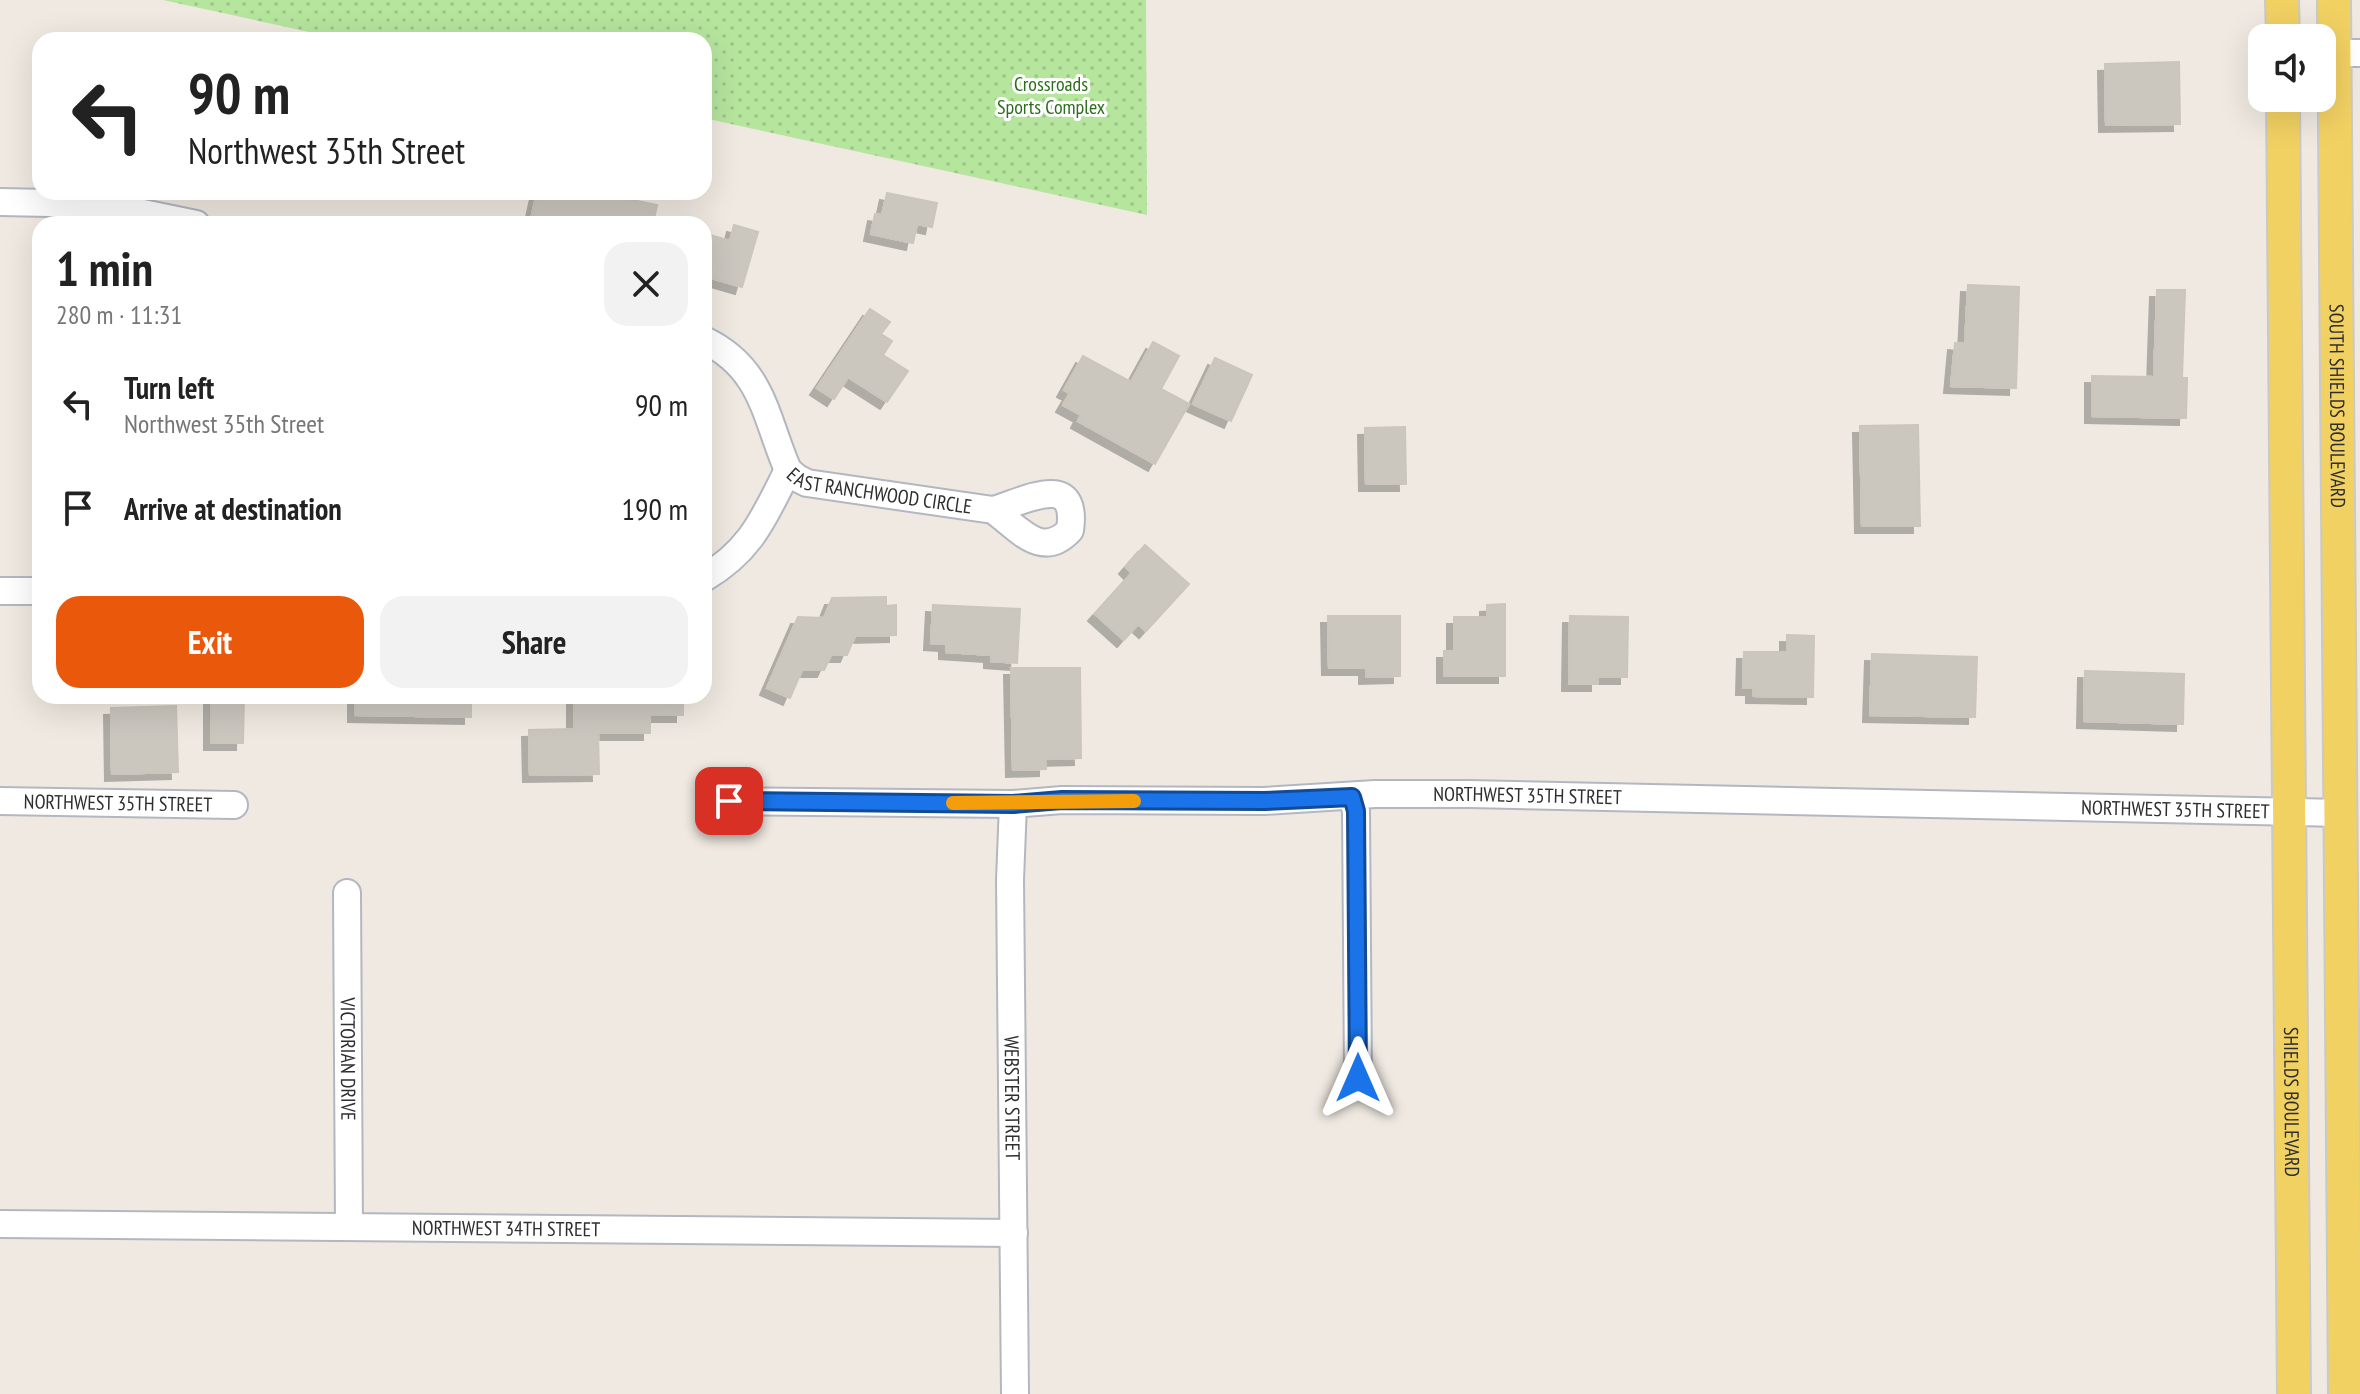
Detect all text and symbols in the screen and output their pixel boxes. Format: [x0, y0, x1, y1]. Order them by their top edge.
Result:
map controls [2248, 24, 2336, 112]
button: sound [2248, 24, 2336, 112]
text: 90 m [188, 57, 290, 129]
icon: left [56, 64, 160, 168]
park label: Crossroads Sports Complex [997, 71, 1105, 120]
text: Northwest 35th Street [188, 127, 465, 174]
text: 1 min [56, 237, 153, 299]
button: close [604, 242, 688, 326]
text: 280 m · 11:31 [56, 298, 182, 331]
street label: SOUTH SHIELDS BOULEVARD [2323, 304, 2351, 508]
text: Turn left [124, 368, 214, 407]
icon: left [56, 382, 100, 426]
text: 90 m [635, 385, 688, 424]
text: Northwest 35th Street [124, 407, 324, 440]
street label: EAST RANCHWOOD CIRCLE [781, 462, 974, 520]
icon: arrive [56, 486, 100, 530]
text: Arrive at destination [124, 489, 342, 528]
text: 190 m [622, 489, 688, 528]
button: Exit [56, 596, 364, 688]
button: Share [380, 596, 688, 688]
pin [695, 767, 763, 835]
icon: arrive [707, 779, 751, 823]
street label: NORTHWEST 35TH STREET [1433, 781, 1622, 810]
street label: NORTHWEST 35TH STREET [24, 788, 212, 818]
street label: NORTHWEST 35TH STREET [2081, 794, 2270, 824]
street label: VICTORIAN DRIVE [335, 996, 361, 1121]
street label: SHIELDS BOULEVARD [2278, 1027, 2305, 1177]
street label: WEBSTER STREET [999, 1035, 1026, 1160]
position arrow [1316, 1036, 1400, 1120]
street label: NORTHWEST 34TH STREET [412, 1215, 600, 1242]

